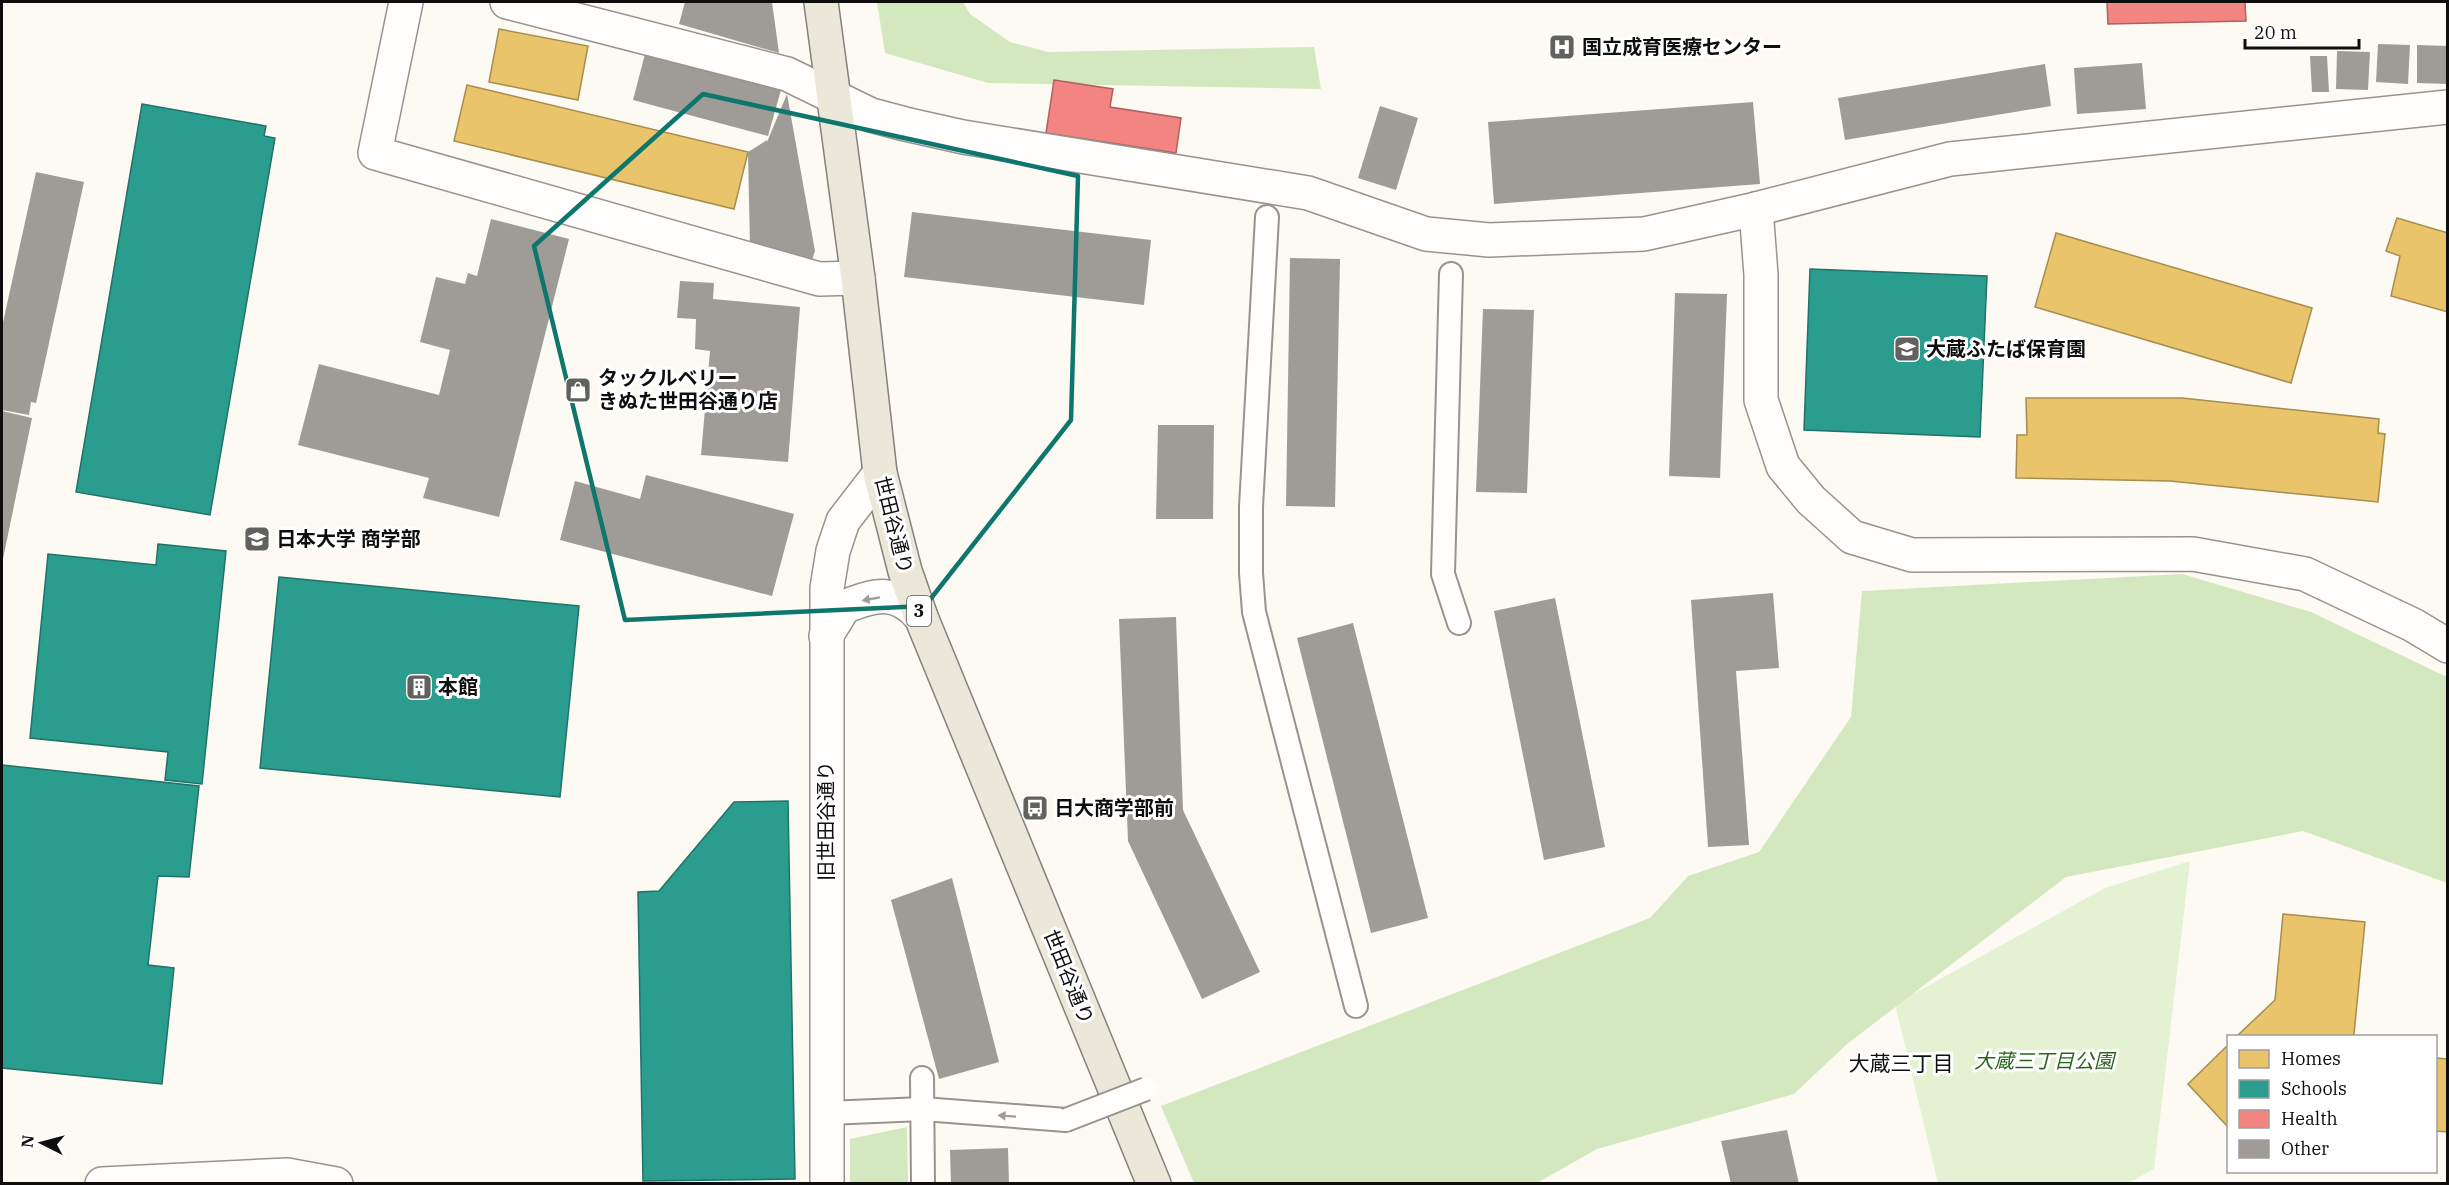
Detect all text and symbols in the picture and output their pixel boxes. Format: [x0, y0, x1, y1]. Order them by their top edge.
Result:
scale bar [2245, 12, 2359, 50]
text: 20 m [2254, 21, 2297, 44]
hospital icon: 国立成育医療センター [1547, 32, 1577, 62]
place label: 国立成育医療センター [1582, 33, 1782, 60]
school or university icon: 大蔵ふたば保育園 [1892, 334, 1922, 364]
place label: 大蔵ふたば保育園 [1926, 335, 2086, 362]
place label: タックルベリー きぬた世田谷通り店 [598, 364, 778, 414]
shop icon: タックルベリー きぬた世田谷通り店 [563, 375, 593, 405]
street label: 世田谷通り [869, 473, 920, 577]
school or university icon: 日本大学 商学部 [242, 524, 272, 554]
place label: 日本大学 商学部 [276, 525, 421, 552]
one-way arrow [861, 595, 880, 604]
road number: 3 [907, 596, 931, 626]
building icon: 本館 [404, 672, 434, 702]
place label: 本館 [438, 673, 478, 700]
street label: 旧世田谷通り [812, 761, 839, 881]
bus stop icon: 日大商学部前 [1020, 793, 1050, 823]
place label: 日大商学部前 [1054, 794, 1174, 821]
street label: 世田谷通り [1038, 925, 1101, 1028]
legend [2227, 1035, 2437, 1173]
park label: 大蔵三丁目公園 [1974, 1047, 2117, 1074]
text: Homes [2281, 1047, 2341, 1070]
district label: 大蔵三丁目 [1849, 1049, 1954, 1077]
text: Schools [2281, 1077, 2347, 1100]
text: Health [2281, 1107, 2338, 1130]
one-way arrow [998, 1111, 1017, 1120]
north arrow [12, 1113, 72, 1173]
text: N [16, 1134, 38, 1149]
text: Other [2281, 1137, 2329, 1160]

